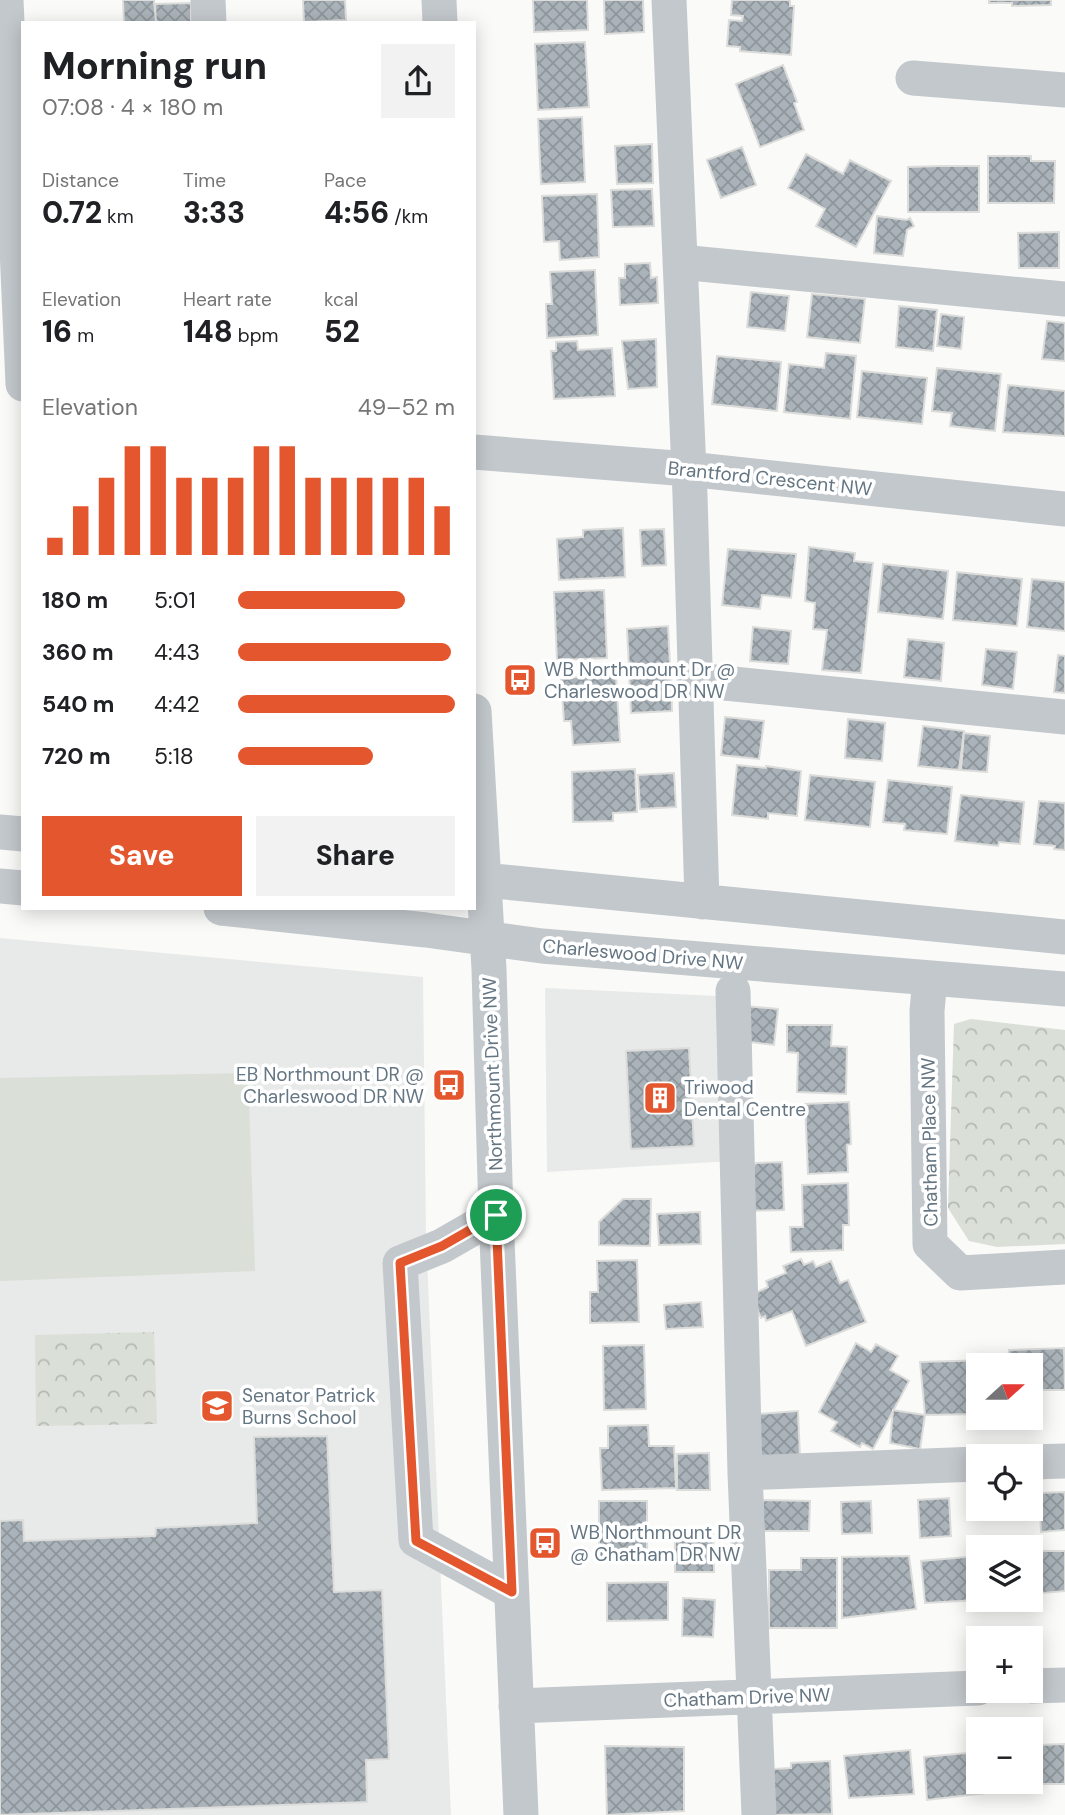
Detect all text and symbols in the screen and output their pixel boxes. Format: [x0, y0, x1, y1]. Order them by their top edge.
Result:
text: Morning run [42, 41, 267, 91]
button: share [381, 44, 455, 118]
text: 07:08 · 4 × 180 m [42, 92, 223, 122]
text: Distance [42, 168, 119, 193]
text: Time [183, 168, 226, 193]
text: Pace [324, 168, 367, 193]
text: 0.72 [42, 193, 102, 232]
text: 3:33 [183, 193, 245, 232]
text: 4:56 [324, 193, 389, 232]
text: km [102, 204, 134, 229]
text: /km [389, 204, 428, 229]
text: Elevation [42, 287, 121, 312]
text: Heart rate [183, 287, 272, 312]
text: kcal [324, 287, 358, 312]
text: 16 [42, 312, 72, 351]
text: 148 [183, 312, 233, 351]
text: 52 [324, 312, 360, 351]
text: m [72, 323, 94, 348]
text: bpm [233, 323, 279, 348]
text: Elevation [42, 392, 138, 422]
text: 49–52 m [358, 392, 455, 422]
street label: Brantford Crescent NW [667, 455, 873, 502]
text: 180 m [42, 585, 108, 615]
text: 5:01 [154, 585, 196, 615]
text: 360 m [42, 637, 114, 667]
text: 4:43 [154, 637, 200, 667]
place label: WB Northmount Dr @ Charleswood DR NW [544, 657, 735, 704]
bus stop icon: WB Northmount Dr @ Charleswood DR NW [501, 661, 539, 699]
text: 540 m [42, 689, 115, 719]
text: 4:42 [154, 689, 200, 719]
text: 720 m [42, 741, 111, 771]
text: 5:18 [154, 741, 194, 771]
button: Save [42, 816, 242, 896]
button: Share [256, 816, 455, 896]
street label: Charleswood Drive NW [542, 933, 744, 976]
street label: Northmount Drive NW [477, 977, 508, 1171]
street label: Chatham Place NW [916, 1057, 943, 1227]
place label: EB Northmount DR @ Charleswood DR NW [236, 1062, 424, 1109]
bus stop icon: EB Northmount DR @ Charleswood DR NW [430, 1066, 468, 1104]
place label: Triwood Dental Centre [684, 1075, 806, 1122]
building icon: Triwood Dental Centre [641, 1079, 679, 1117]
pin [466, 1185, 526, 1245]
icon: arrive [477, 1196, 515, 1234]
north arrow [966, 1353, 1043, 1430]
map controls [966, 1353, 1043, 1794]
place label: Senator Patrick Burns School [242, 1383, 376, 1430]
school or university icon: Senator Patrick Burns School [198, 1387, 236, 1425]
button: locate [966, 1444, 1043, 1521]
place label: WB Northmount DR @ Chatham DR NW [570, 1520, 742, 1567]
bus stop icon: WB Northmount DR @ Chatham DR NW [526, 1524, 564, 1562]
button: layers [966, 1535, 1043, 1612]
button: + [966, 1626, 1043, 1703]
street label: Chatham Drive NW [663, 1682, 831, 1713]
button: − [966, 1717, 1043, 1794]

